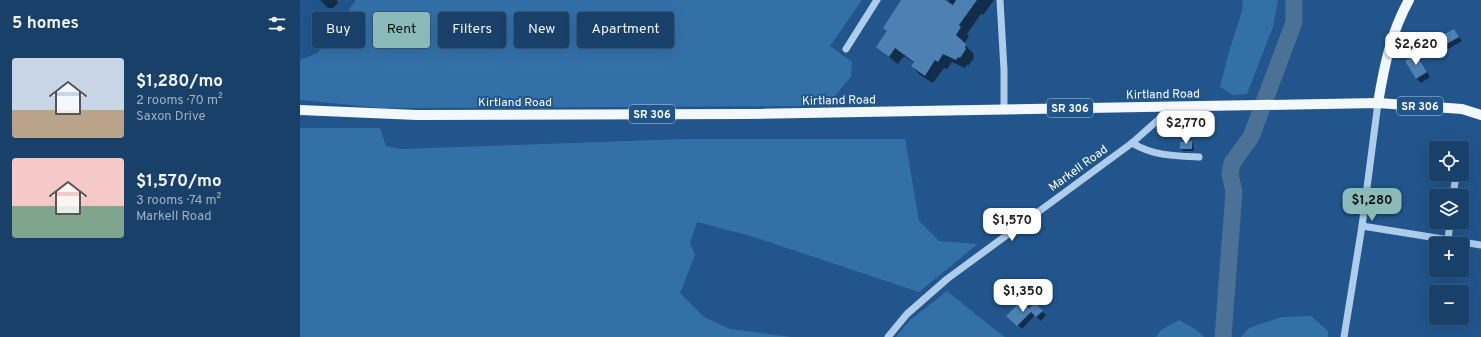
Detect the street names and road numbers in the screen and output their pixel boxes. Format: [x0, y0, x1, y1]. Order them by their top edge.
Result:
street label: Kirtland Road [1126, 86, 1200, 104]
street label: Kirtland Road [802, 92, 876, 110]
street label: Kirtland Road [478, 95, 552, 111]
road number: SR 306 [1397, 97, 1443, 115]
road number: SR 306 [1047, 99, 1093, 117]
road number: SR 306 [629, 105, 675, 123]
street label: Markell Road [1046, 142, 1111, 196]

